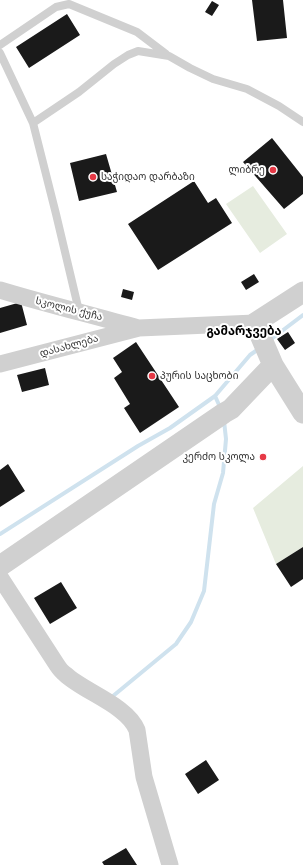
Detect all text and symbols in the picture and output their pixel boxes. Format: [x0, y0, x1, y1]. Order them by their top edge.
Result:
place label: ლიბრე [229, 164, 265, 176]
marker: ლიბრე [268, 165, 278, 175]
place label: საჭიდაო დარბაზი [101, 171, 195, 183]
marker: საჭიდაო დარბაზი [88, 172, 98, 182]
street label: სკოლის ქუჩა [34, 295, 104, 323]
district label: გამარჯვება [206, 324, 282, 338]
street label: დასახლება [38, 332, 100, 360]
place label: პურის საცხობი [160, 370, 238, 382]
marker: პურის საცხობი [147, 371, 157, 381]
place label: კერძო სკოლა [182, 451, 255, 463]
marker: კერძო სკოლა [258, 452, 268, 462]

